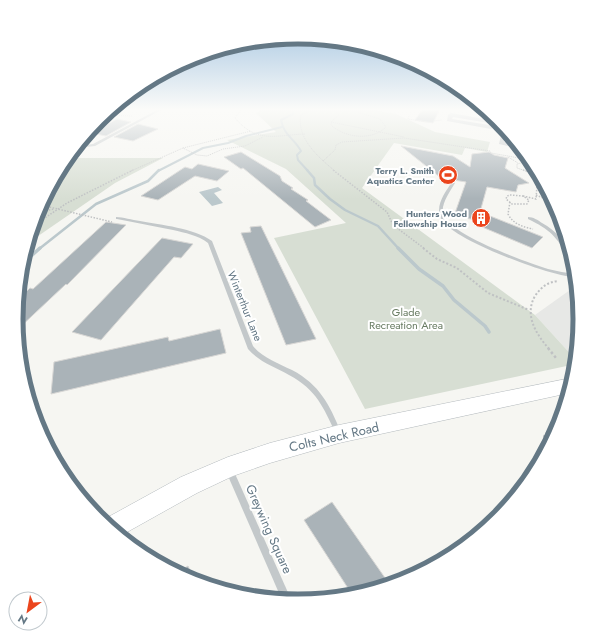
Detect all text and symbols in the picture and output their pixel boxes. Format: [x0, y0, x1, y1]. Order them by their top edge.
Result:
place label: Terry L. Smith Aquatics Center [366, 164, 434, 187]
sports icon: Terry L. Smith Aquatics Center [437, 164, 459, 186]
place label: Hunters Wood Fellowship House [393, 207, 467, 230]
building icon: Hunters Wood Fellowship House [470, 207, 492, 229]
street label: Winterthur Lane [224, 268, 267, 344]
park label: Glade Recreation Area [369, 304, 443, 333]
street label: Colts Neck Road [287, 417, 381, 457]
street label: Greywing Square [241, 481, 297, 577]
north arrow [8, 591, 48, 631]
text: N [15, 610, 31, 629]

